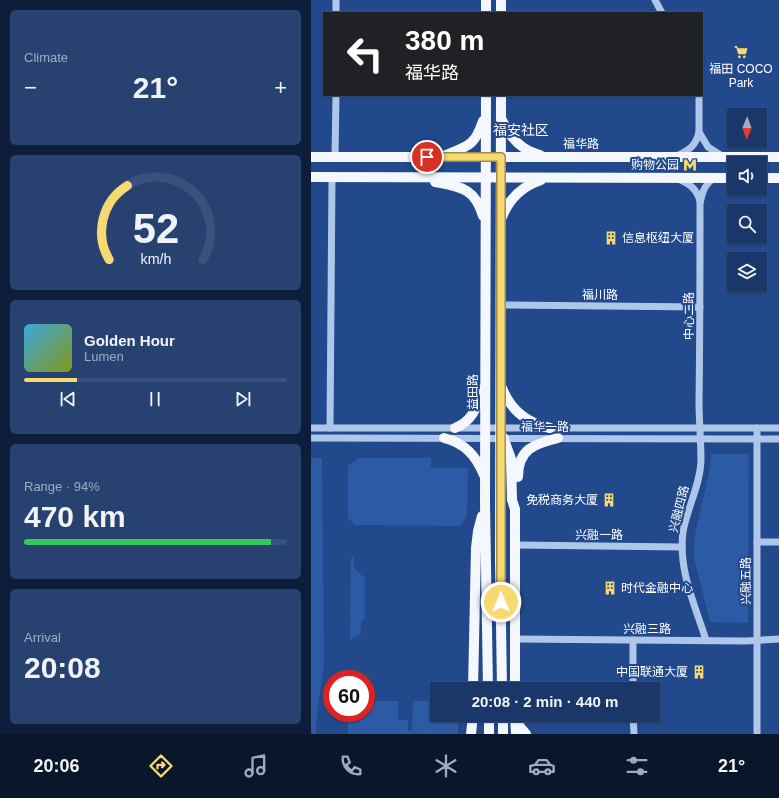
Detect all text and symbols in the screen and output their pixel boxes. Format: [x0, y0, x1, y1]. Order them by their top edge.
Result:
text: 380 m [405, 25, 484, 56]
icon: left [339, 28, 391, 80]
supermarket icon: 福田 COCO Park [733, 44, 749, 60]
text: Climate [24, 50, 68, 65]
place label: 福田 COCO Park [709, 62, 773, 90]
text: 福华路 [405, 63, 459, 83]
text: 21° [133, 71, 178, 104]
text: − [24, 75, 37, 100]
text: + [274, 75, 287, 100]
north arrow [727, 108, 767, 148]
map controls [727, 108, 767, 292]
district label: 福安社区 [493, 122, 549, 138]
street label: 福华路 [563, 137, 599, 151]
pin [410, 140, 444, 174]
icon: arrive [416, 146, 438, 168]
button: sound [727, 156, 767, 196]
metro station icon: 购物公园 [682, 157, 698, 173]
place label: 购物公园 [631, 158, 679, 172]
button: search [727, 204, 767, 244]
text: 52 [132, 205, 179, 252]
building icon: 信息枢纽大厦 [603, 230, 619, 246]
place label: 信息枢纽大厦 [622, 231, 694, 245]
text: km/h [140, 251, 171, 267]
button: layers [727, 252, 767, 292]
street label: 福川路 [582, 288, 618, 302]
street label: 中心二路 [682, 292, 696, 340]
text: Golden Hour [84, 332, 175, 349]
text: Lumen [84, 349, 124, 364]
street label: 益田路 [466, 374, 480, 410]
icon: previous [57, 388, 79, 410]
icon: pause [144, 388, 166, 410]
icon: next [232, 388, 254, 410]
street label: 福华一路 [521, 420, 569, 434]
text: Range · 94% [24, 479, 100, 494]
street label: 兴融四路 [666, 484, 692, 534]
building icon: 免税商务大厦 [601, 492, 617, 508]
place label: 免税商务大厦 [526, 493, 598, 507]
text: 470 km [24, 500, 126, 533]
street label: 兴融一路 [575, 528, 623, 542]
street label: 兴融五路 [739, 557, 753, 605]
building icon: 时代金融中心 [602, 580, 618, 596]
position arrow [480, 581, 522, 623]
place label: 时代金融中心 [621, 581, 693, 595]
street label: 兴融三路 [623, 622, 671, 636]
text: Arrival [24, 630, 61, 645]
text: 20:08 [24, 651, 101, 684]
building icon: 中国联通大厦 [691, 664, 707, 680]
place label: 中国联通大厦 [616, 665, 688, 679]
speed limit sign: 60 [323, 670, 375, 722]
text: 20:08 · 2 min · 440 m [472, 693, 618, 710]
icon: directions [147, 752, 175, 780]
icon: music [242, 752, 270, 780]
icon: phone [337, 752, 365, 780]
icon: climate [432, 752, 460, 780]
icon: car [528, 752, 556, 780]
icon: filters [623, 752, 651, 780]
text: 20:06 [34, 756, 80, 776]
text: 21° [718, 756, 745, 776]

